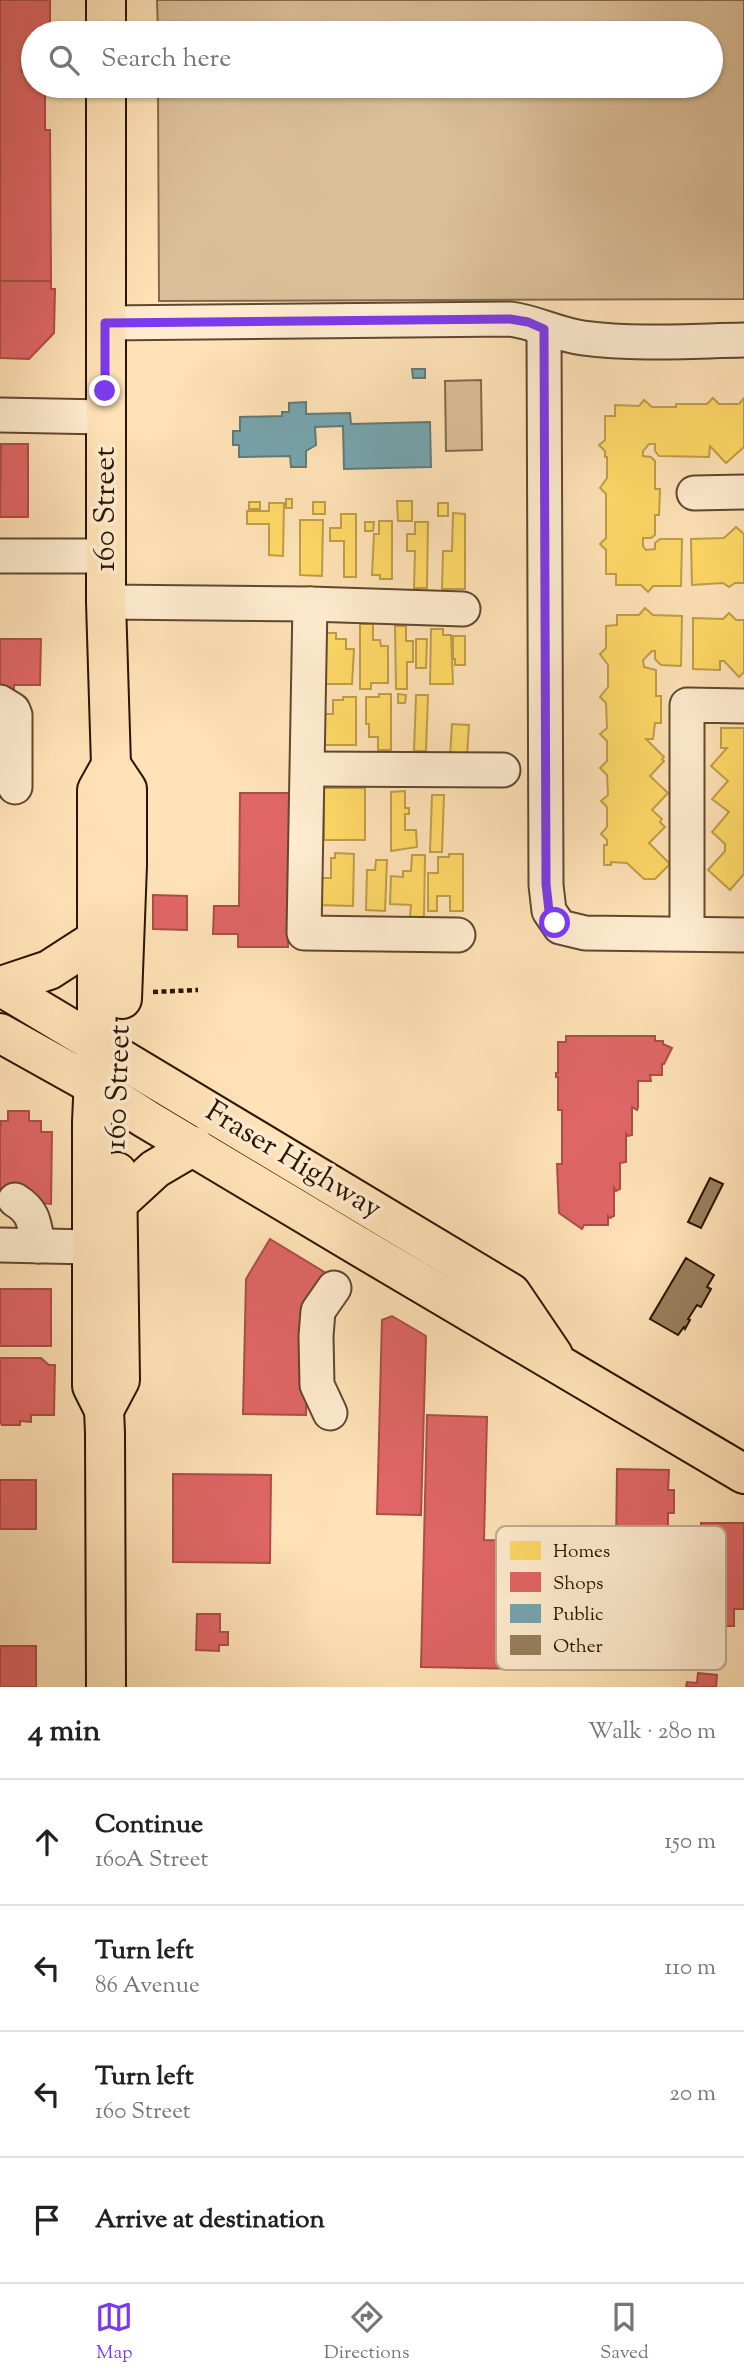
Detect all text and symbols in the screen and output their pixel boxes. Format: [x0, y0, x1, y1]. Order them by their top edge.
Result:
search box [21, 21, 723, 98]
icon: search [45, 41, 83, 79]
text: Search here [101, 41, 231, 78]
route end [89, 375, 120, 406]
street label: 160 Street [85, 447, 128, 571]
route start [539, 907, 570, 938]
street label: 160 Street [95, 1024, 143, 1150]
street label: Fraser Highway [196, 1091, 390, 1231]
legend [496, 1526, 726, 1670]
text: Homes [553, 1539, 610, 1566]
text: Shops [553, 1571, 604, 1598]
text: Public [553, 1602, 604, 1629]
text: Other [553, 1634, 603, 1661]
text: 4 min [28, 1711, 101, 1754]
text: Walk · 280 m [588, 1716, 716, 1749]
text: Continue [95, 1807, 203, 1844]
icon: ahead [28, 1823, 66, 1861]
text: 150 m [664, 1826, 716, 1859]
text: 160A Street [95, 1844, 208, 1877]
text: Turn left [95, 1933, 194, 1970]
icon: left [28, 1949, 66, 1987]
text: 110 m [665, 1952, 716, 1985]
text: 86 Avenue [95, 1970, 200, 2003]
text: Turn left [95, 2059, 194, 2096]
icon: left [28, 2075, 66, 2113]
text: 20 m [669, 2078, 716, 2111]
text: 160 Street [95, 2096, 191, 2129]
icon: arrive [28, 2201, 66, 2239]
text: Arrive at destination [95, 2202, 325, 2239]
tab: Map [95, 2298, 133, 2367]
tab: Directions [324, 2298, 409, 2367]
tab: Saved [600, 2298, 649, 2367]

